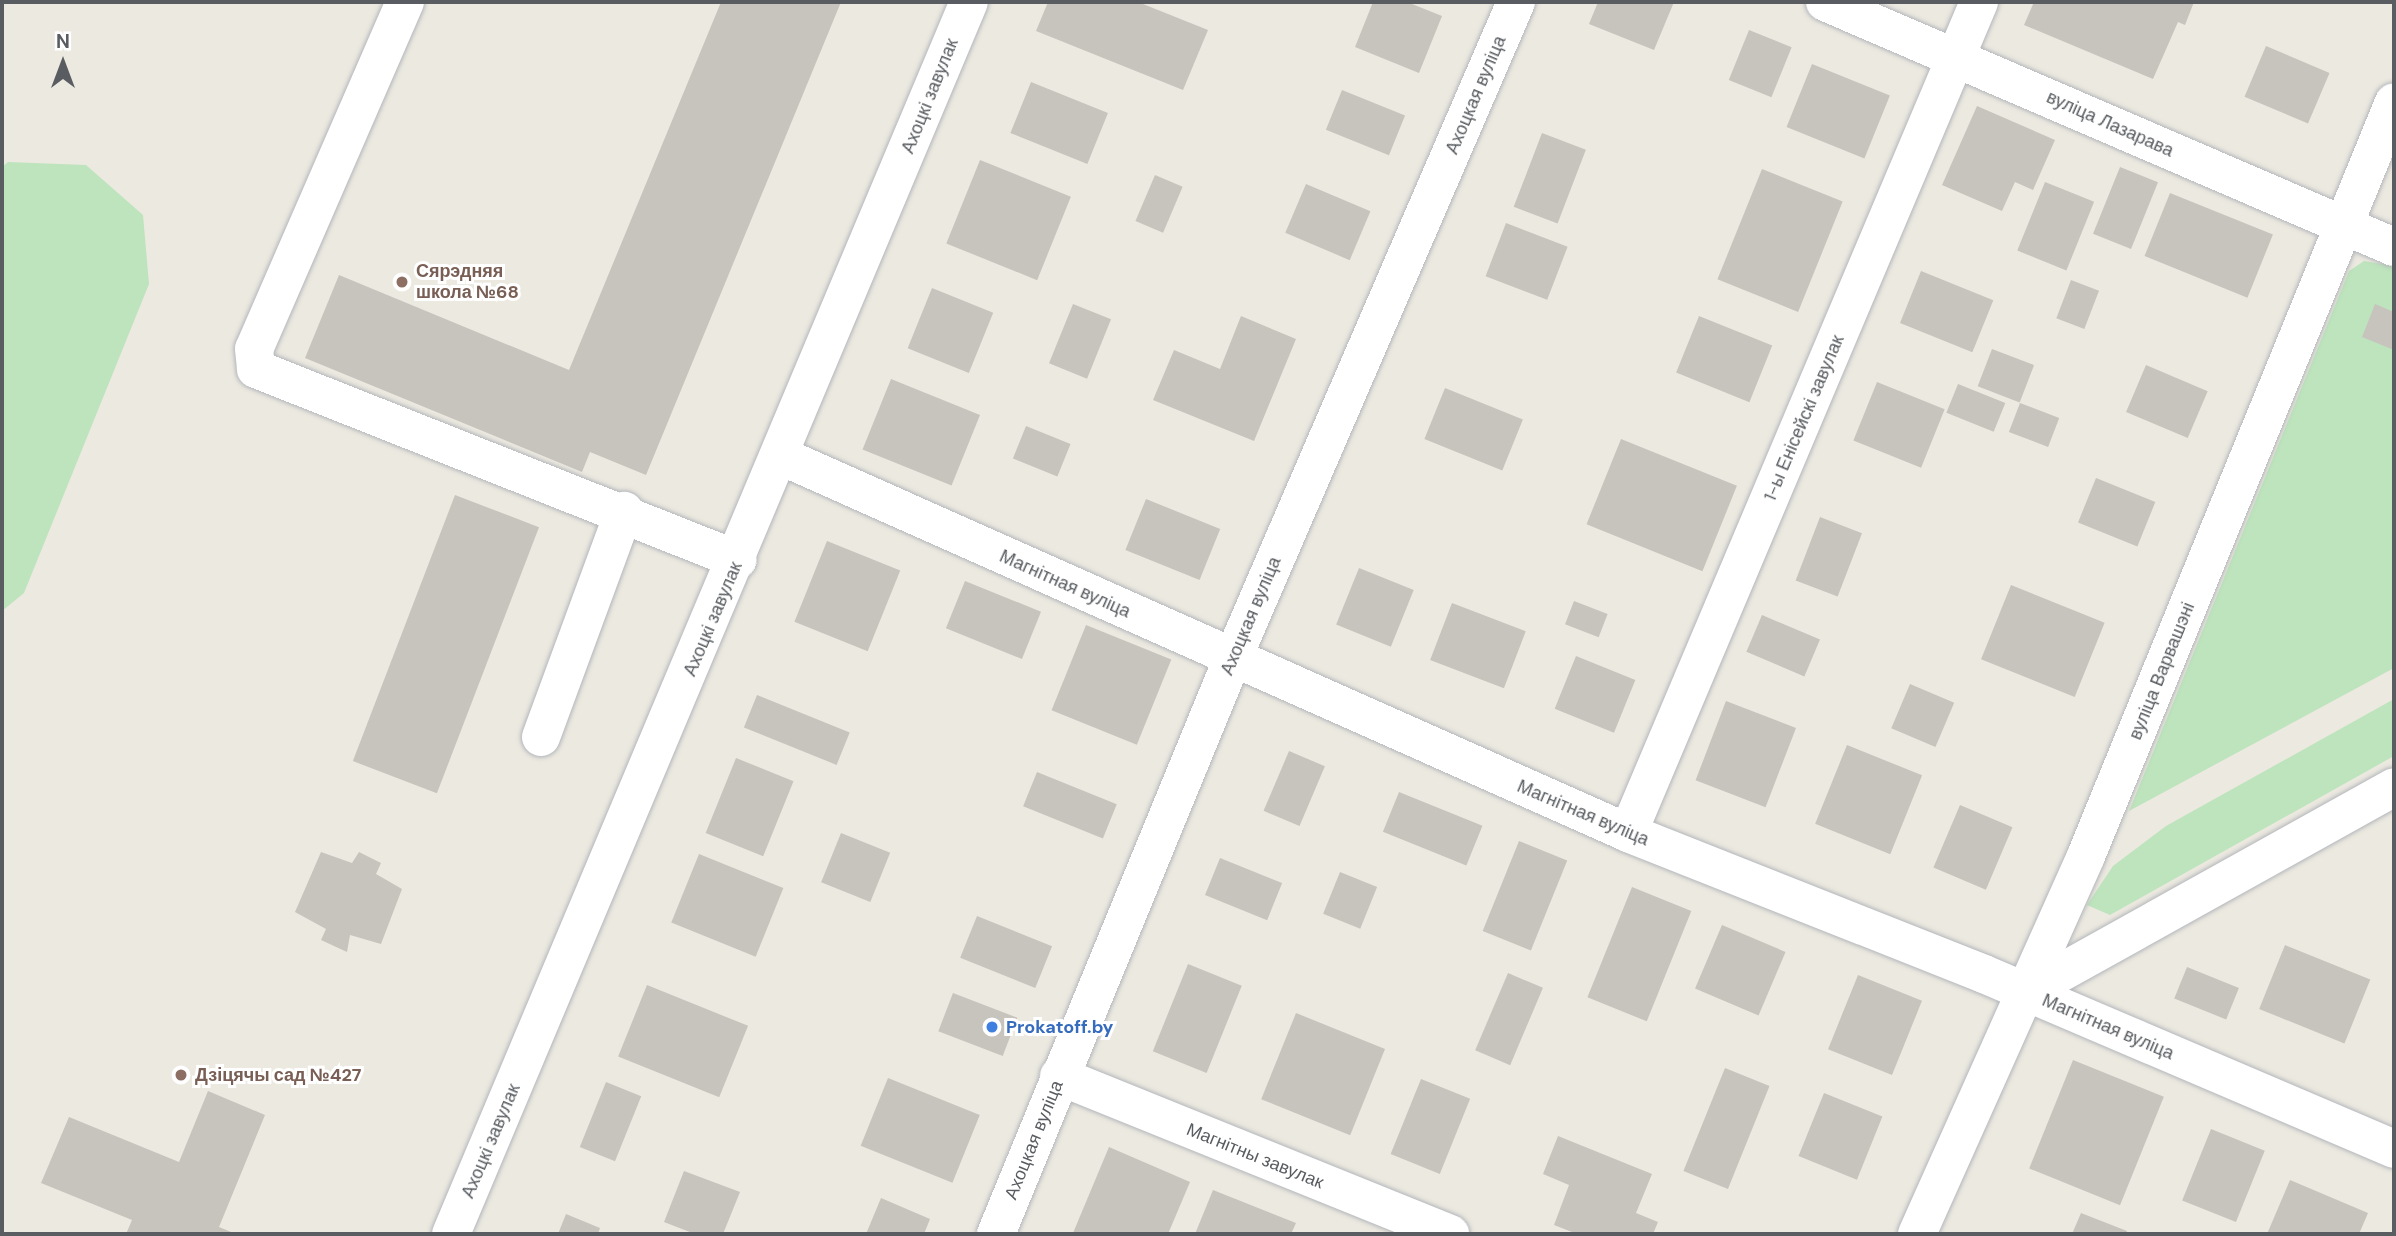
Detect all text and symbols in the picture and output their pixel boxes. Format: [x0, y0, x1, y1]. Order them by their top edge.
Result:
north arrow [28, 28, 98, 98]
text: N [56, 29, 70, 54]
street label: Ахоцкая вуліца [1441, 33, 1511, 157]
street label: Ахоцкі завулак [897, 35, 963, 157]
street label: вуліца Лазарава [2043, 86, 2177, 162]
place label: Сярэдняя школа №68 [416, 261, 519, 304]
marker: Сярэдняя школа №68 [394, 274, 410, 290]
street label: 1-ы Енісейскі завулак [1759, 332, 1849, 504]
street label: Магнітная вуліца [996, 545, 1134, 623]
street label: Ахоцкая вуліца [1216, 554, 1286, 678]
street label: Ахоцкі завулак [679, 559, 747, 679]
street label: вуліца Варвашэні [2125, 599, 2199, 743]
street label: Магнітная вуліца [1514, 776, 1652, 850]
street label: Магнітная вуліца [2039, 990, 2177, 1064]
place label: Prokatoff.by [1006, 1016, 1113, 1038]
marker: Prokatoff.by [984, 1019, 1000, 1035]
place label: Дзіцячы сад №427 [195, 1064, 361, 1086]
marker: Дзіцячы сад №427 [173, 1067, 189, 1083]
street label: Ахоцкая вуліца [1000, 1077, 1068, 1203]
street label: Ахоцкі завулак [457, 1081, 525, 1201]
street label: Магнітны завулак [1183, 1119, 1327, 1193]

